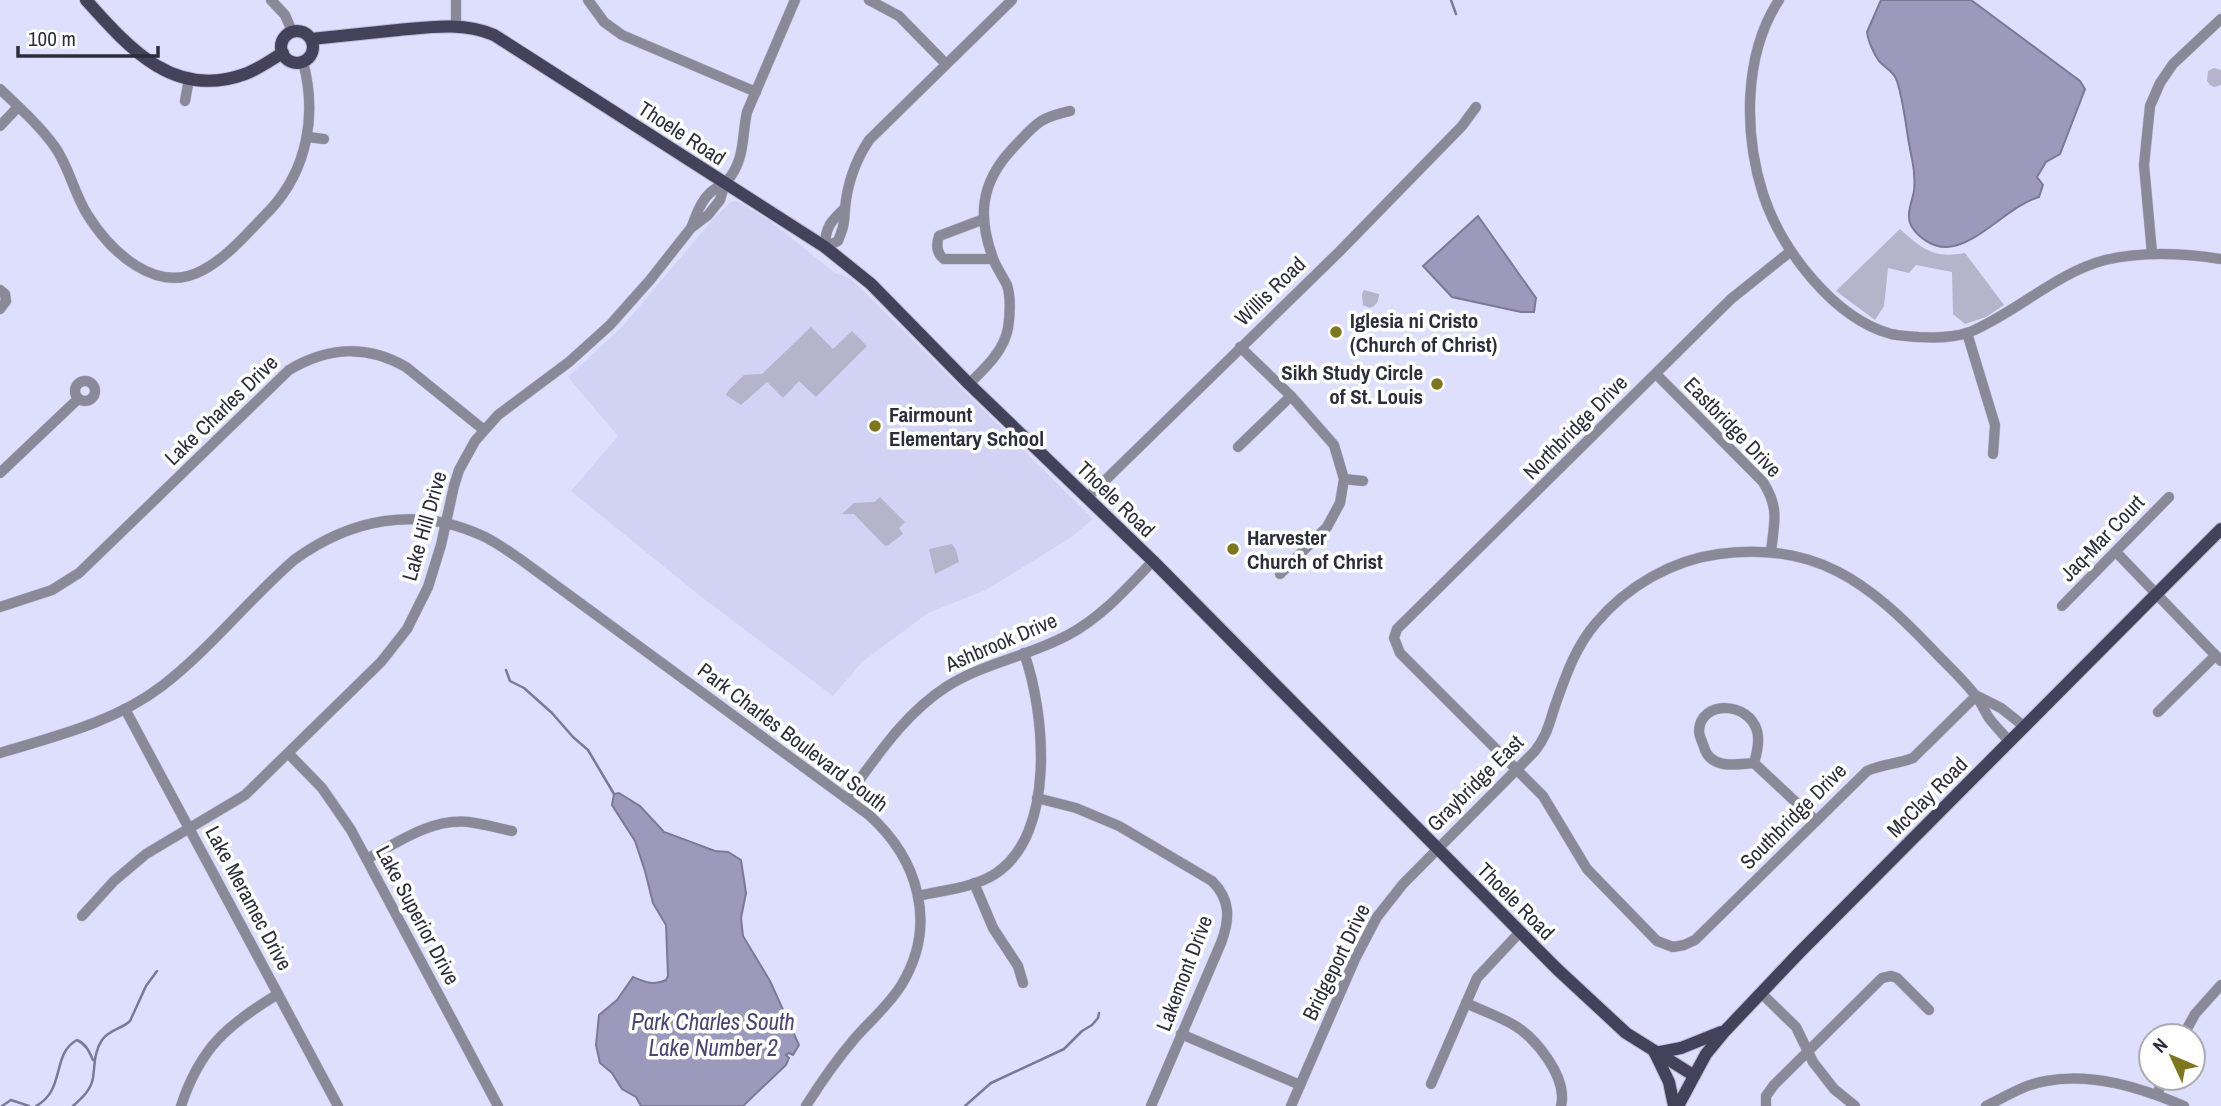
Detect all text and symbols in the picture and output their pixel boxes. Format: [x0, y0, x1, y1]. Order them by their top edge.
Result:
scale bar [18, 14, 158, 58]
text: 100 m [28, 24, 76, 53]
street label: Thoele Road [633, 94, 731, 172]
street label: Willis Road [1228, 250, 1312, 332]
place label: Iglesia ni Cristo (Church of Christ) [1350, 306, 1498, 359]
marker: Iglesia ni Cristo (Church of Christ) [1328, 324, 1344, 340]
street label: Lake Charles Drive [158, 348, 284, 472]
place label: Sikh Study Circle of St. Louis [1281, 358, 1423, 411]
street label: Northbridge Drive [1516, 368, 1634, 486]
street label: Eastbridge Drive [1678, 370, 1788, 484]
marker: Sikh Study Circle of St. Louis [1429, 376, 1445, 392]
place label: Fairmount Elementary School [889, 400, 1044, 453]
marker: Fairmount Elementary School [867, 418, 883, 434]
street label: Thoele Road [1070, 454, 1162, 544]
street label: Lake Hill Drive [394, 468, 454, 584]
street label: Jaq-Mar Court [2053, 488, 2151, 588]
place label: Harvester Church of Christ [1247, 523, 1383, 576]
marker: Harvester Church of Christ [1225, 541, 1241, 557]
street label: Ashbrook Drive [940, 605, 1061, 679]
street label: Park Charles Boulevard South [692, 656, 894, 818]
street label: Graybridge East [1420, 728, 1530, 838]
street label: McClay Road [1880, 750, 1974, 844]
street label: Southbridge Drive [1733, 756, 1853, 876]
street label: Lake Meramec Drive [199, 821, 299, 975]
street label: Lake Superior Drive [369, 840, 467, 990]
street label: Thoele Road [1471, 856, 1561, 946]
street label: Bridgeport Drive [1295, 899, 1377, 1025]
street label: Lakemont Drive [1149, 911, 1219, 1035]
water label: Park Charles South Lake Number 2 [631, 1006, 795, 1063]
north arrow [2137, 1022, 2207, 1092]
text: N [2147, 1032, 2173, 1058]

